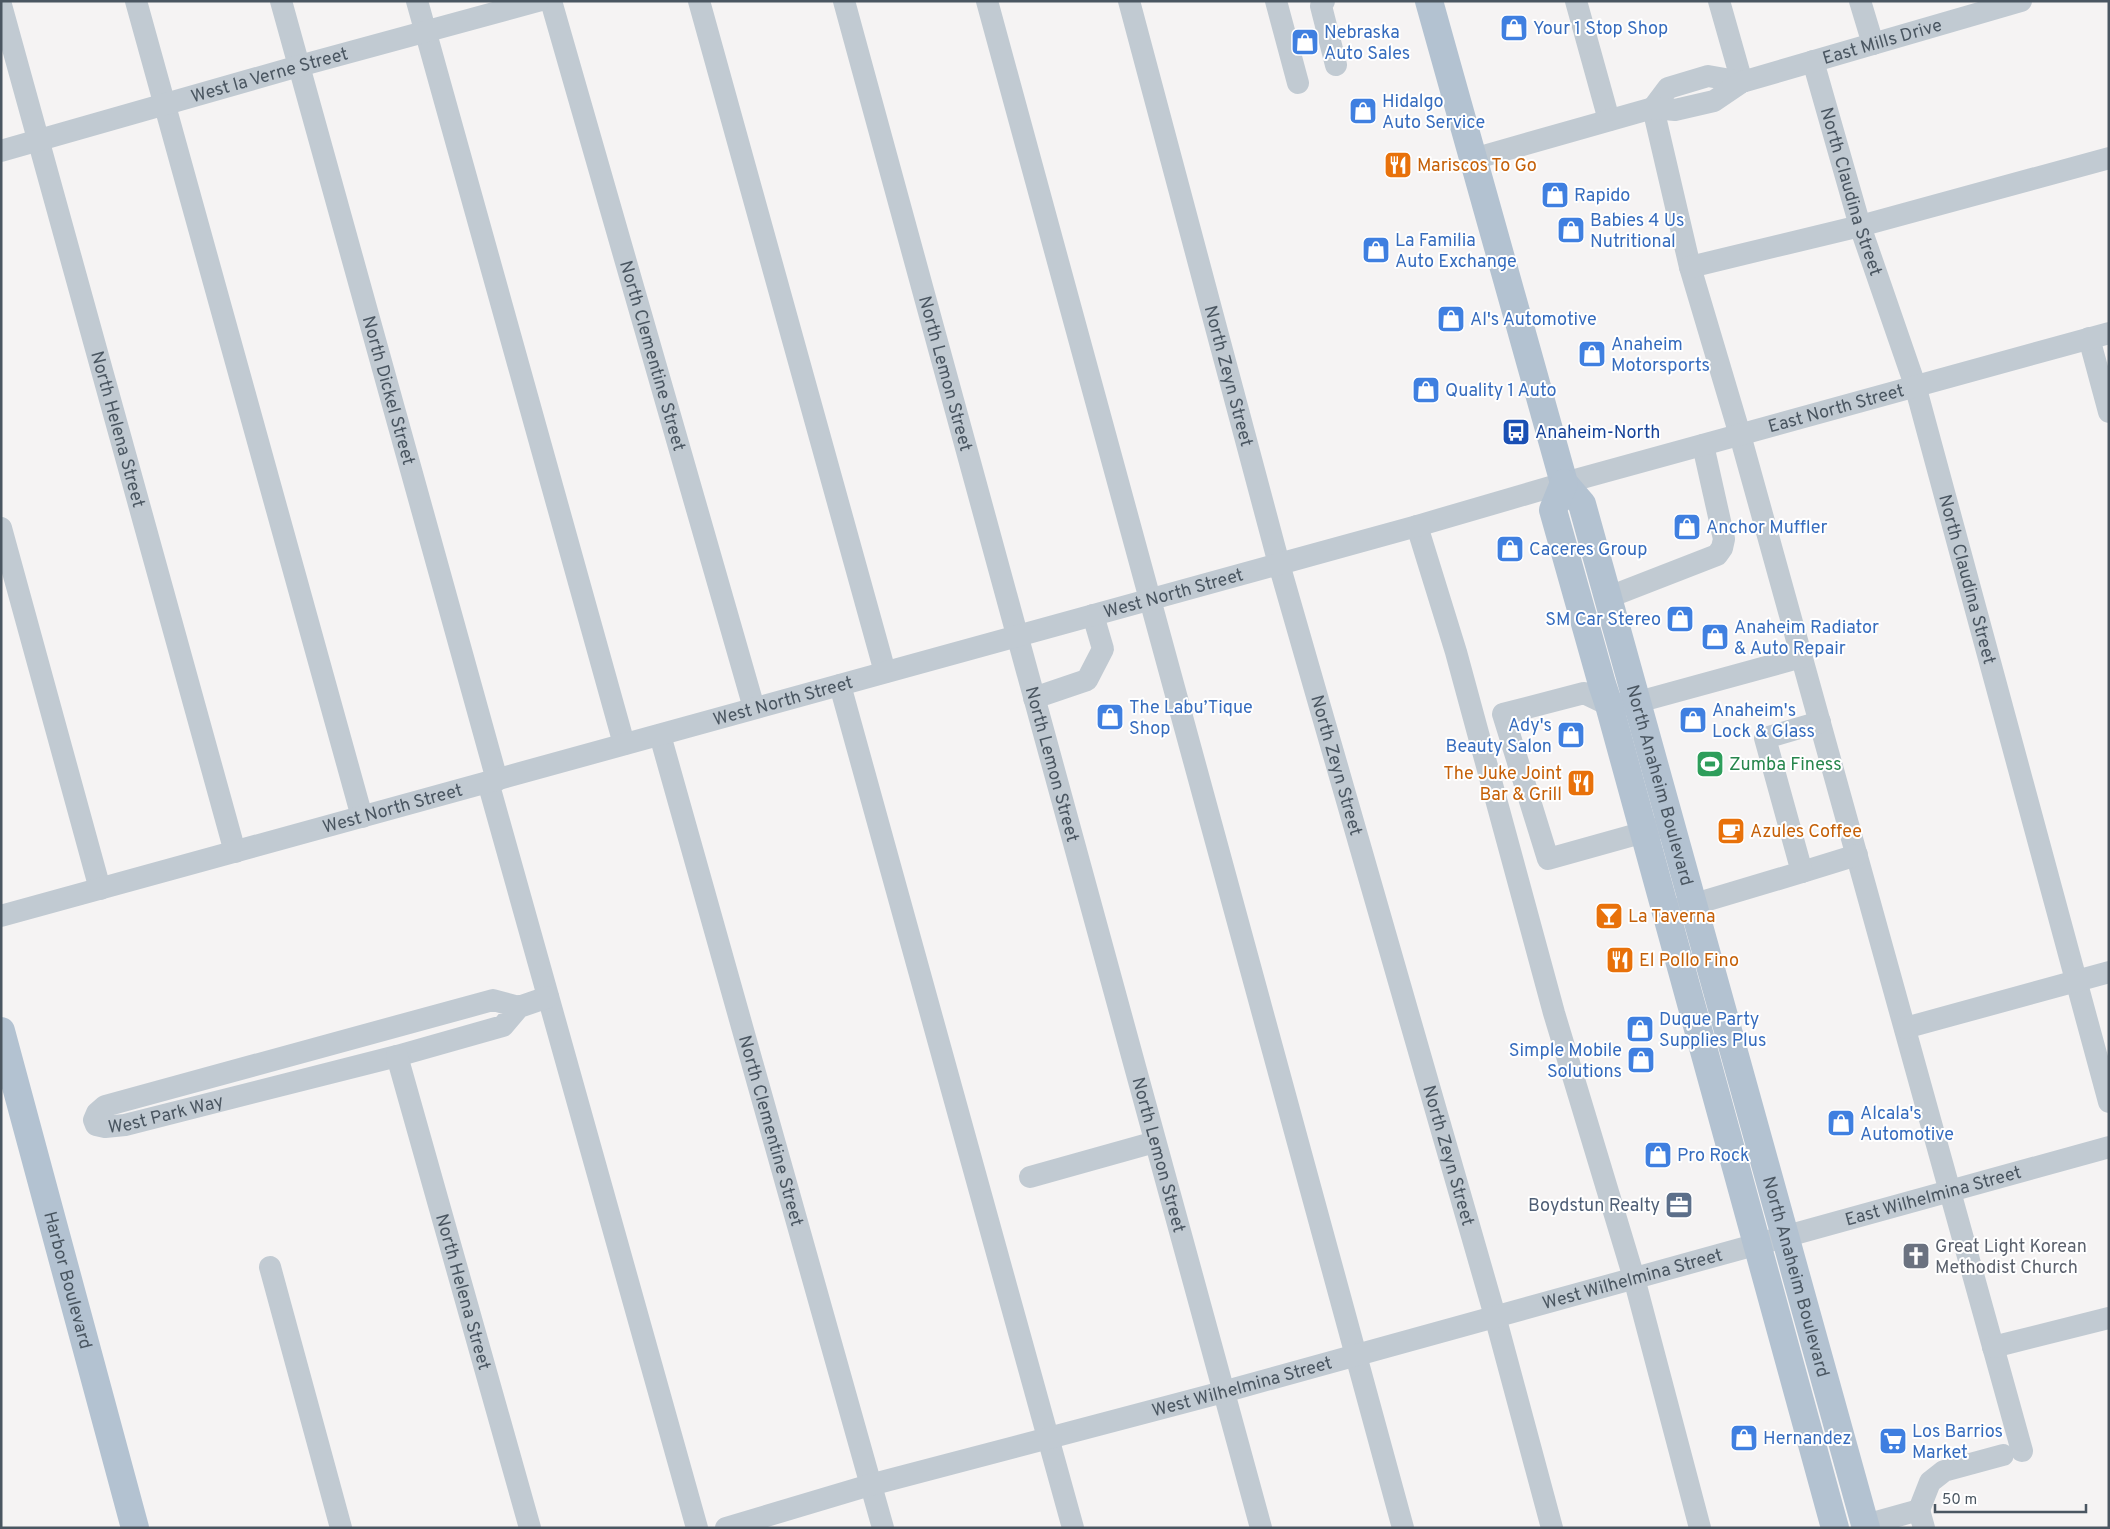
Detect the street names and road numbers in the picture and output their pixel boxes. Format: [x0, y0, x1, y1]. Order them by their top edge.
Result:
street label: East Mills Drive [1820, 15, 1945, 71]
street label: West la Verne Street [189, 43, 351, 109]
street label: North Claudina Street [1814, 105, 1886, 279]
street label: North Clementine Street [613, 258, 690, 454]
street label: North Lemon Street [912, 293, 976, 454]
street label: North Zeyn Street [1198, 303, 1257, 449]
street label: North Dickel Street [356, 313, 419, 468]
street label: North Helena Street [84, 349, 149, 510]
street label: East North Street [1766, 380, 1907, 439]
street label: North Claudina Street [1932, 492, 2000, 667]
street label: West North Street [1101, 564, 1246, 625]
street label: West North Street [711, 672, 856, 732]
street label: North Anaheim Boulevard [1620, 682, 1697, 889]
street label: North Lemon Street [1019, 684, 1083, 845]
street label: North Zeyn Street [1304, 693, 1366, 839]
street label: West North Street [320, 779, 465, 840]
street label: North Clementine Street [732, 1033, 808, 1229]
street label: North Lemon Street [1125, 1075, 1190, 1235]
street label: North Zeyn Street [1416, 1083, 1479, 1229]
street label: West Park Way [107, 1090, 226, 1140]
street label: East Wilhelmina Street [1843, 1162, 2024, 1232]
street label: North Anaheim Boulevard [1756, 1174, 1834, 1380]
street label: Harbor Boulevard [37, 1209, 96, 1352]
street label: North Helena Street [429, 1211, 495, 1373]
street label: West Wilhelmina Street [1540, 1244, 1725, 1316]
street label: West Wilhelmina Street [1150, 1352, 1335, 1423]

